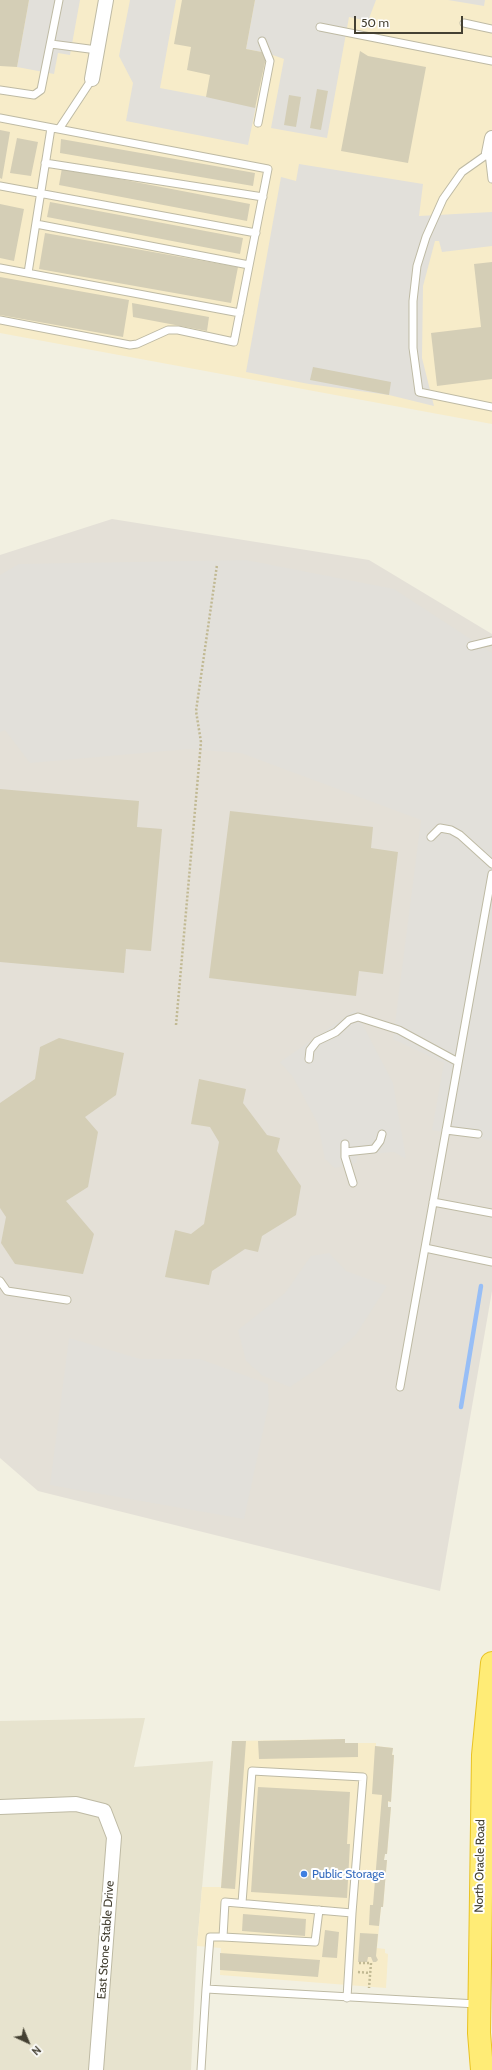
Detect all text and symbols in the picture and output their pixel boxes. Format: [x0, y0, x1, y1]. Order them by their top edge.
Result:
scale bar [356, 8, 465, 34]
text: 50 m [361, 15, 389, 30]
street label: North Oracle Road [472, 1819, 488, 1913]
place label: Public Storage [312, 1867, 384, 1881]
marker: Public Storage [299, 1869, 309, 1879]
street label: East Stone Stable Drive [95, 1880, 117, 2000]
north arrow [8, 2022, 48, 2062]
text: N [29, 2043, 44, 2058]

